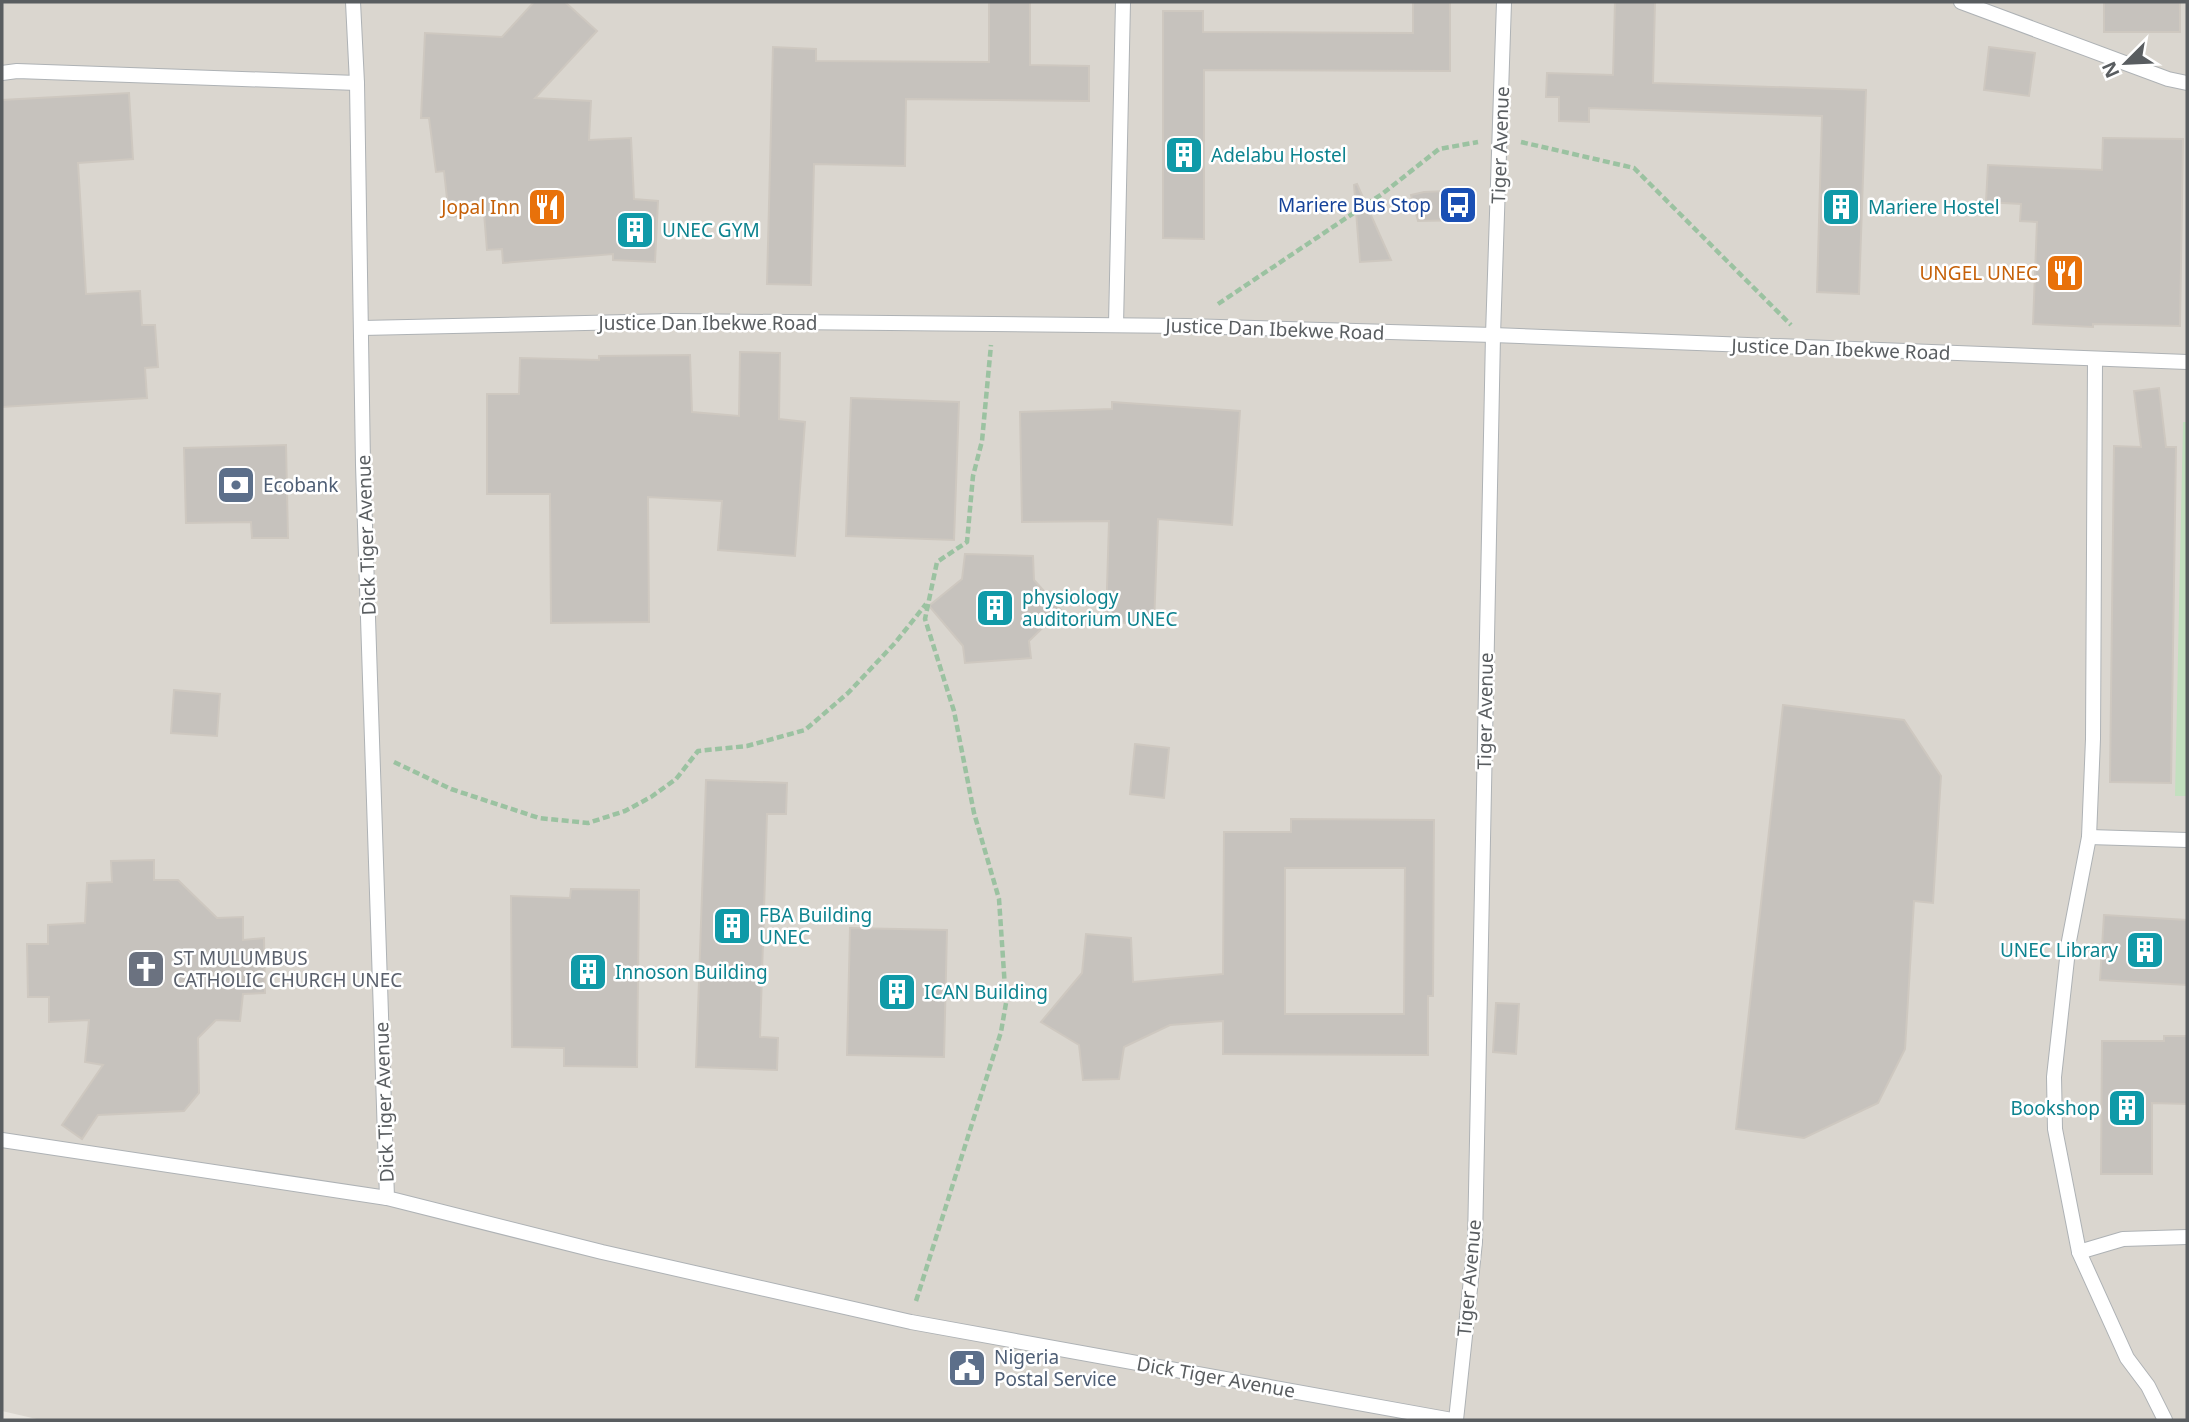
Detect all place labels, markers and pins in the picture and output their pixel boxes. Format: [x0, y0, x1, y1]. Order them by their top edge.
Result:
building icon: Adelabu Hostel [1163, 134, 1205, 176]
place label: Adelabu Hostel [1211, 142, 1347, 168]
bus stop icon: Mariere Bus Stop [1437, 184, 1479, 226]
restaurant icon: Jopal Inn [526, 186, 568, 228]
building icon: Mariere Hostel [1820, 186, 1862, 228]
place label: Mariere Bus Stop [1278, 192, 1431, 218]
place label: Jopal Inn [439, 194, 520, 220]
place label: Mariere Hostel [1868, 194, 2000, 220]
building icon: UNEC GYM [614, 209, 656, 251]
place label: UNEC GYM [662, 217, 760, 243]
restaurant icon: UNGEL UNEC [2044, 252, 2086, 294]
place label: UNGEL UNEC [1919, 260, 2038, 286]
bank icon: Ecobank [215, 464, 257, 506]
place label: Ecobank [263, 472, 338, 498]
place label: physiology auditorium UNEC [1022, 584, 1177, 632]
building icon: physiology auditorium UNEC [974, 587, 1016, 629]
place label: FBA Building UNEC [759, 902, 872, 950]
building icon: FBA Building UNEC [711, 905, 753, 947]
building icon: UNEC Library [2124, 929, 2166, 971]
place label: UNEC Library [2000, 937, 2118, 963]
place label: ST MULUMBUS CATHOLIC CHURCH UNEC [173, 945, 402, 993]
church icon: ST MULUMBUS CATHOLIC CHURCH UNEC [125, 948, 167, 990]
building icon: Innoson Building [567, 951, 609, 993]
place label: Innoson Building [615, 959, 768, 985]
building icon: ICAN Building [876, 971, 918, 1013]
place label: ICAN Building [924, 979, 1048, 1005]
building icon: Bookshop [2106, 1087, 2148, 1129]
place label: Bookshop [2010, 1095, 2100, 1121]
place label: Nigeria Postal Service [994, 1344, 1117, 1392]
public building icon: Nigeria Postal Service [946, 1347, 988, 1389]

